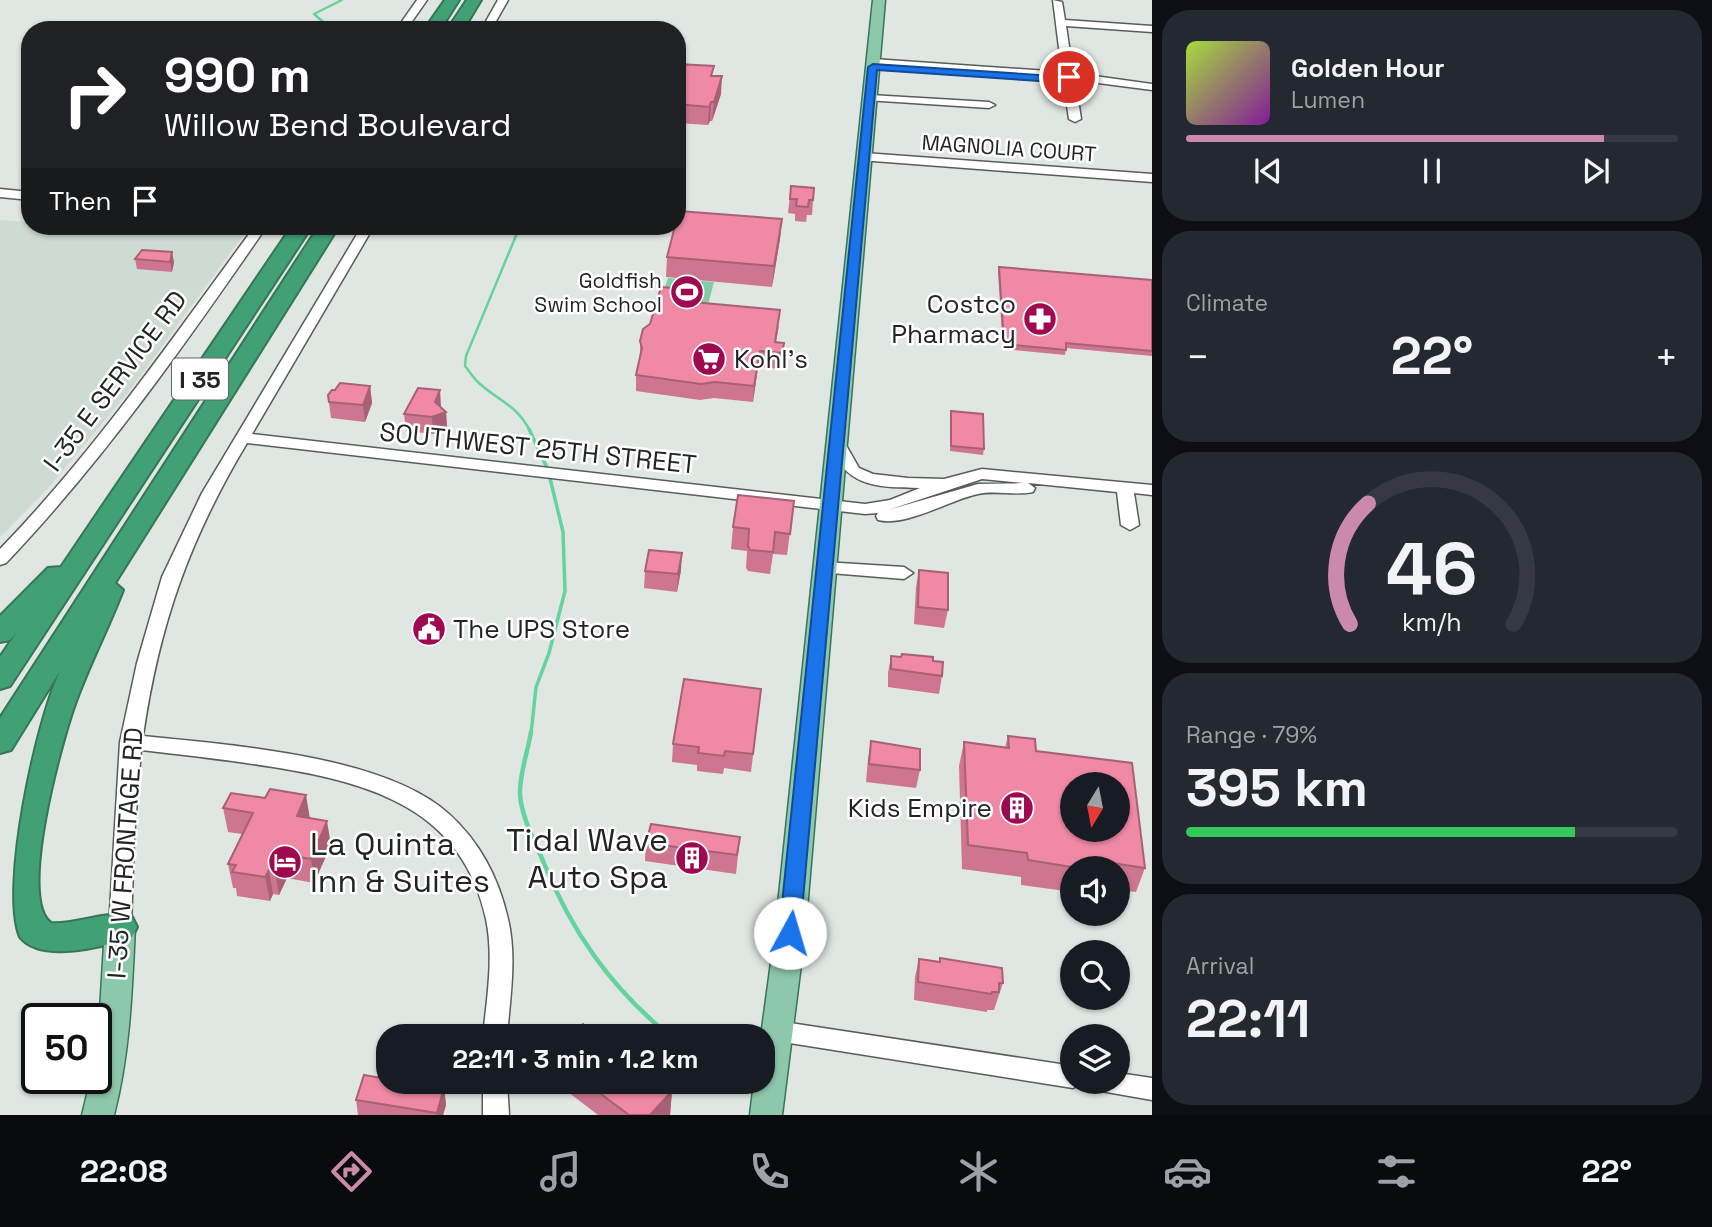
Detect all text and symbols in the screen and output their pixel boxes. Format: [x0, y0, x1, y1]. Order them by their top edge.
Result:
text: 990 m [164, 44, 311, 106]
pin [1039, 47, 1099, 107]
icon: right [49, 49, 140, 140]
text: Golden Hour [1291, 51, 1445, 85]
icon: arrive [1050, 58, 1088, 96]
text: Lumen [1291, 85, 1365, 115]
text: Willow Bend Boulevard [164, 105, 511, 145]
street label: MAGNOLIA COURT [921, 128, 1097, 168]
icon: previous [1249, 152, 1287, 190]
icon: pause [1413, 152, 1451, 190]
icon: next [1577, 152, 1615, 190]
icon: arrive [126, 182, 164, 220]
text: Then [49, 184, 112, 218]
place label: Goldfish Swim School [534, 267, 662, 318]
sports icon: Goldfish Swim School [668, 273, 706, 311]
street label: I-35 E SERVICE RD [36, 284, 194, 478]
place label: Costco Pharmacy [891, 287, 1016, 351]
text: Climate [1186, 288, 1268, 318]
pharmacy icon: Costco Pharmacy [1021, 300, 1059, 338]
text: 22° [1391, 323, 1473, 389]
text: − [1186, 333, 1210, 381]
text: + [1654, 333, 1678, 381]
supermarket icon: Kohl's [690, 340, 728, 378]
place label: Kohl's [734, 342, 808, 376]
road number: I 35 [172, 358, 228, 400]
street label: SOUTHWEST 25TH STREET [378, 414, 698, 482]
text: 46 [1386, 522, 1478, 615]
text: km/h [1402, 605, 1462, 637]
public building icon: The UPS Store [410, 610, 448, 648]
place label: The UPS Store [453, 612, 630, 646]
text: Range · 79% [1186, 720, 1317, 750]
street label: I-35 W FRONTAGE RD [99, 726, 151, 980]
text: 395 km [1186, 755, 1368, 821]
north arrow [1060, 772, 1130, 842]
map controls [1060, 772, 1130, 1094]
building icon: Kids Empire [998, 789, 1036, 827]
place label: Kids Empire [848, 791, 992, 825]
place label: Tidal Wave Auto Spa [506, 820, 668, 897]
place label: La Quinta Inn & Suites [310, 824, 490, 901]
building icon: Tidal Wave Auto Spa [673, 839, 711, 877]
hotel icon: La Quinta Inn & Suites [266, 843, 304, 881]
button: sound [1060, 856, 1130, 926]
position arrow [753, 896, 827, 970]
button: search [1060, 940, 1130, 1010]
text: Arrival [1186, 951, 1254, 981]
text: 22:11 [1186, 986, 1310, 1052]
speed limit sign: 50 [21, 1003, 112, 1094]
button: layers [1060, 1024, 1130, 1094]
text: 22:11 · 3 min · 1.2 km [453, 1042, 698, 1076]
icon: directions [327, 1147, 376, 1196]
icon: music [536, 1147, 585, 1196]
icon: phone [745, 1147, 794, 1196]
icon: climate [954, 1147, 1003, 1196]
icon: car [1163, 1147, 1212, 1196]
icon: filters [1372, 1147, 1421, 1196]
text: 22:08 [80, 1151, 167, 1191]
text: 22° [1581, 1151, 1632, 1191]

